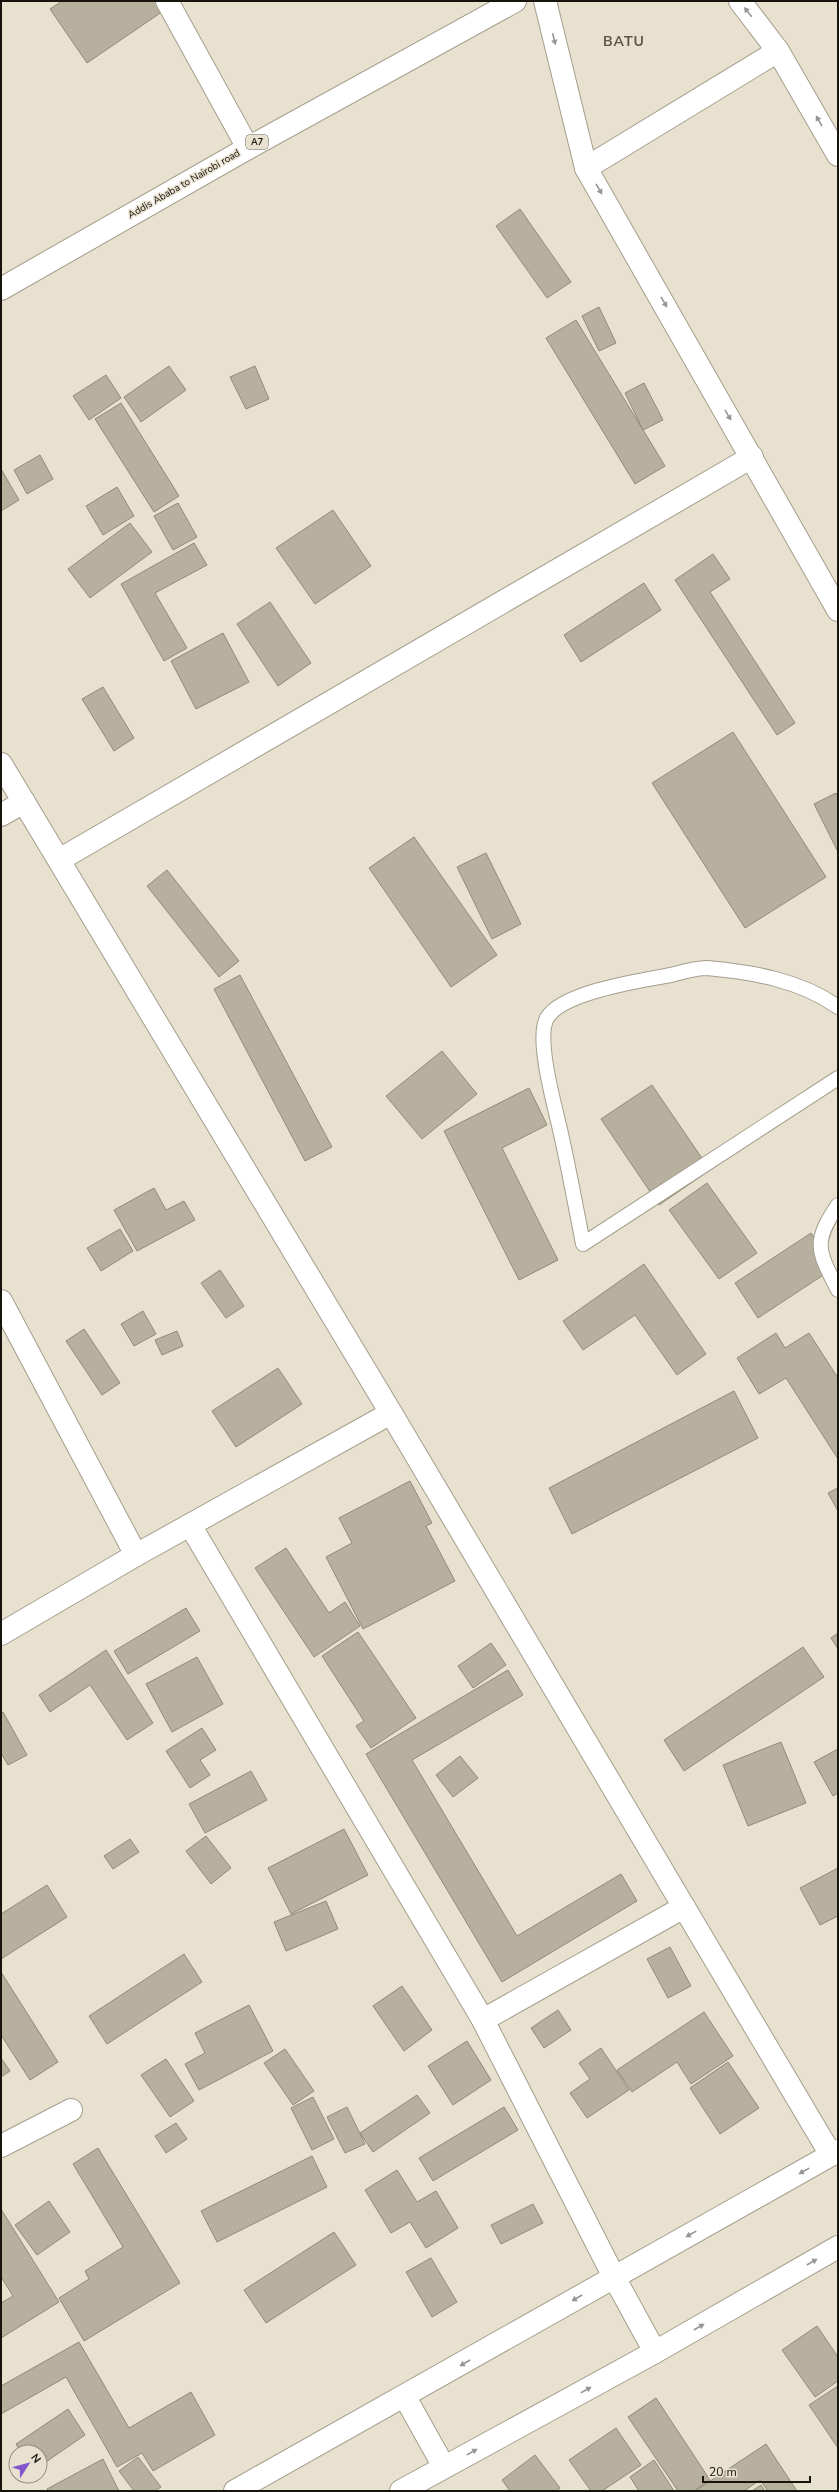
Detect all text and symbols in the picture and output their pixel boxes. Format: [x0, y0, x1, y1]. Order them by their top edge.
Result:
one-way arrow [744, 7, 753, 18]
district label: BATU [603, 32, 645, 51]
one-way arrow [551, 33, 557, 45]
one-way arrow [815, 115, 822, 127]
road number: A7 [246, 135, 268, 149]
street label: Addis Ababa to Nairobi road [125, 146, 243, 222]
one-way arrow [595, 184, 602, 195]
one-way arrow [660, 296, 667, 308]
one-way arrow [725, 409, 732, 421]
one-way arrow [798, 2167, 810, 2174]
one-way arrow [685, 2231, 697, 2238]
one-way arrow [806, 2258, 818, 2265]
one-way arrow [572, 2295, 583, 2302]
one-way arrow [694, 2323, 705, 2330]
one-way arrow [459, 2359, 471, 2366]
one-way arrow [580, 2386, 592, 2393]
north arrow [8, 2444, 48, 2484]
one-way arrow [466, 2449, 478, 2455]
text: N [27, 2451, 44, 2466]
scale bar [703, 2458, 810, 2484]
text: 20 m [709, 2464, 737, 2480]

